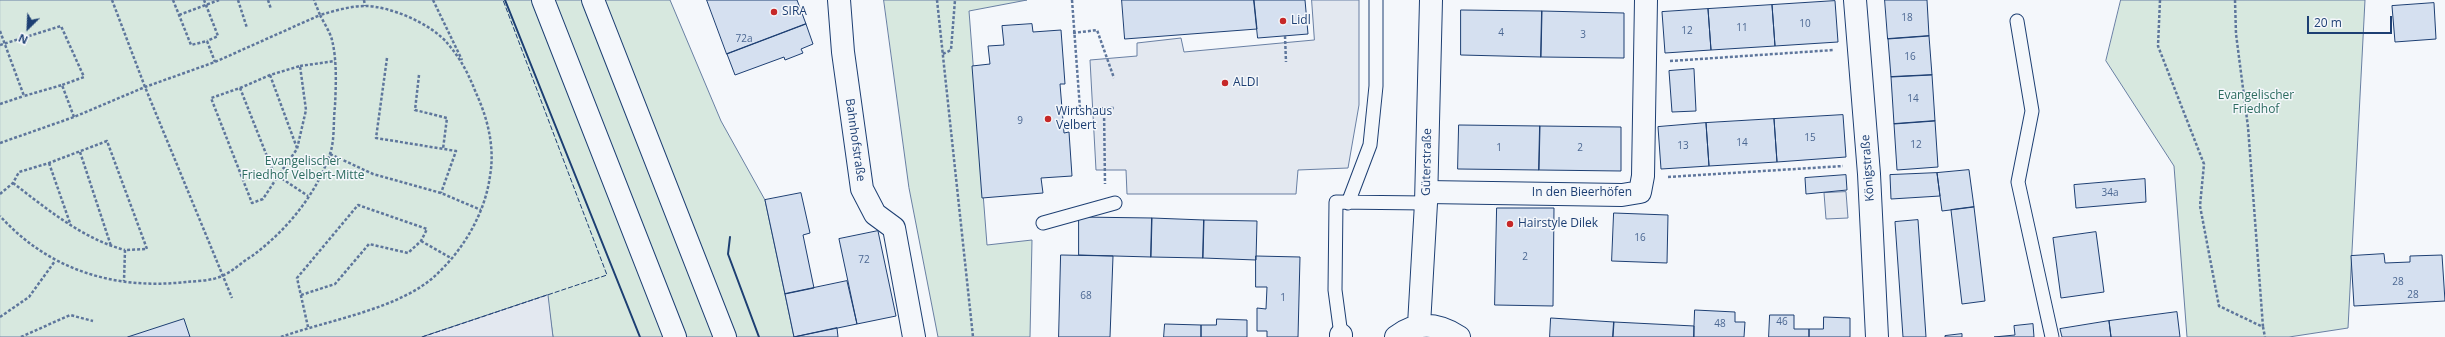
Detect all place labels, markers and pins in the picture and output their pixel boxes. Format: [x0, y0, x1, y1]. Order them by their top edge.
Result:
place label: SIRA [782, 5, 807, 19]
marker: SIRA [769, 7, 779, 17]
place label: Lidl [1291, 14, 1311, 28]
marker: Lidl [1278, 16, 1288, 26]
place label: ALDI [1233, 76, 1259, 90]
marker: ALDI [1220, 78, 1230, 88]
place label: Wirtshaus Velbert [1056, 105, 1112, 133]
marker: Wirtshaus Velbert [1043, 114, 1053, 124]
place label: Hairstyle Dilek [1518, 217, 1598, 231]
marker: Hairstyle Dilek [1505, 219, 1515, 229]

